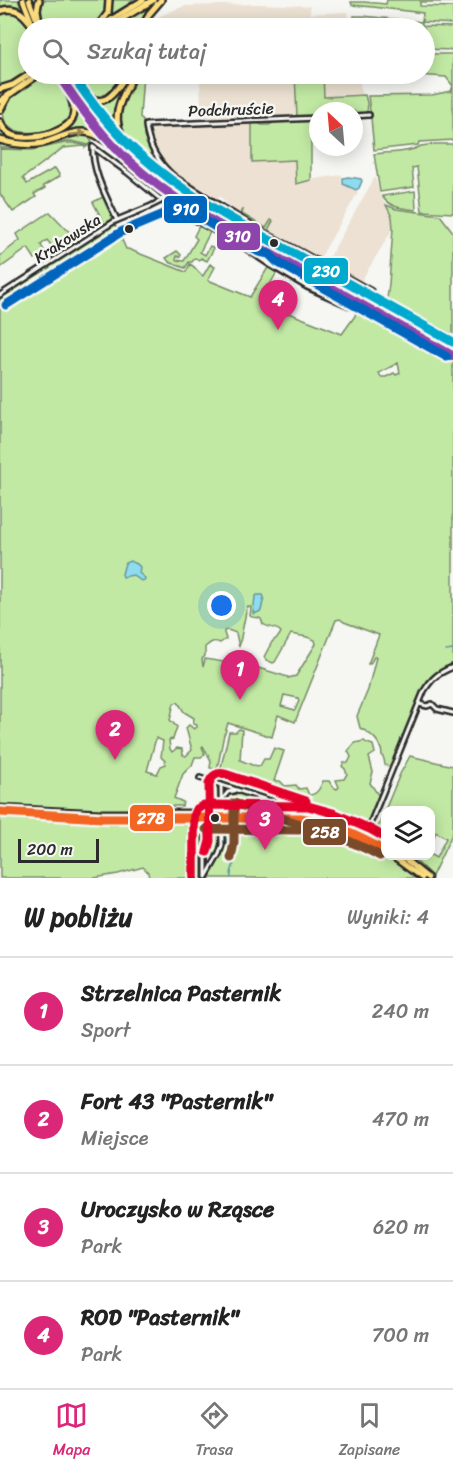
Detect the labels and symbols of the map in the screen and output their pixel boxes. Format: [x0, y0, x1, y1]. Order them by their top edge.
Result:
street label: Podchruście [188, 94, 274, 125]
north arrow [309, 102, 363, 156]
one-way arrow [68, 129, 87, 139]
line badge: 910 [163, 195, 208, 224]
text: 910 [173, 195, 199, 224]
street label: Krakowska [28, 206, 107, 271]
line badge: 310 [216, 222, 261, 251]
text: 310 [224, 222, 251, 251]
unlabelled marker [123, 223, 135, 235]
unlabelled marker [268, 237, 280, 249]
line badge: 230 [303, 257, 349, 285]
text: 230 [311, 257, 340, 286]
pin: 4 [258, 280, 298, 330]
your location [207, 591, 236, 620]
pin: 1 [220, 650, 260, 700]
pin: 2 [96, 710, 134, 760]
pin: 3 [246, 800, 284, 850]
line badge: 278 [129, 804, 174, 832]
text: 278 [136, 804, 165, 833]
unlabelled marker [209, 812, 221, 824]
line badge: 258 [302, 818, 347, 846]
text: 258 [310, 818, 340, 847]
scale bar [18, 836, 99, 864]

